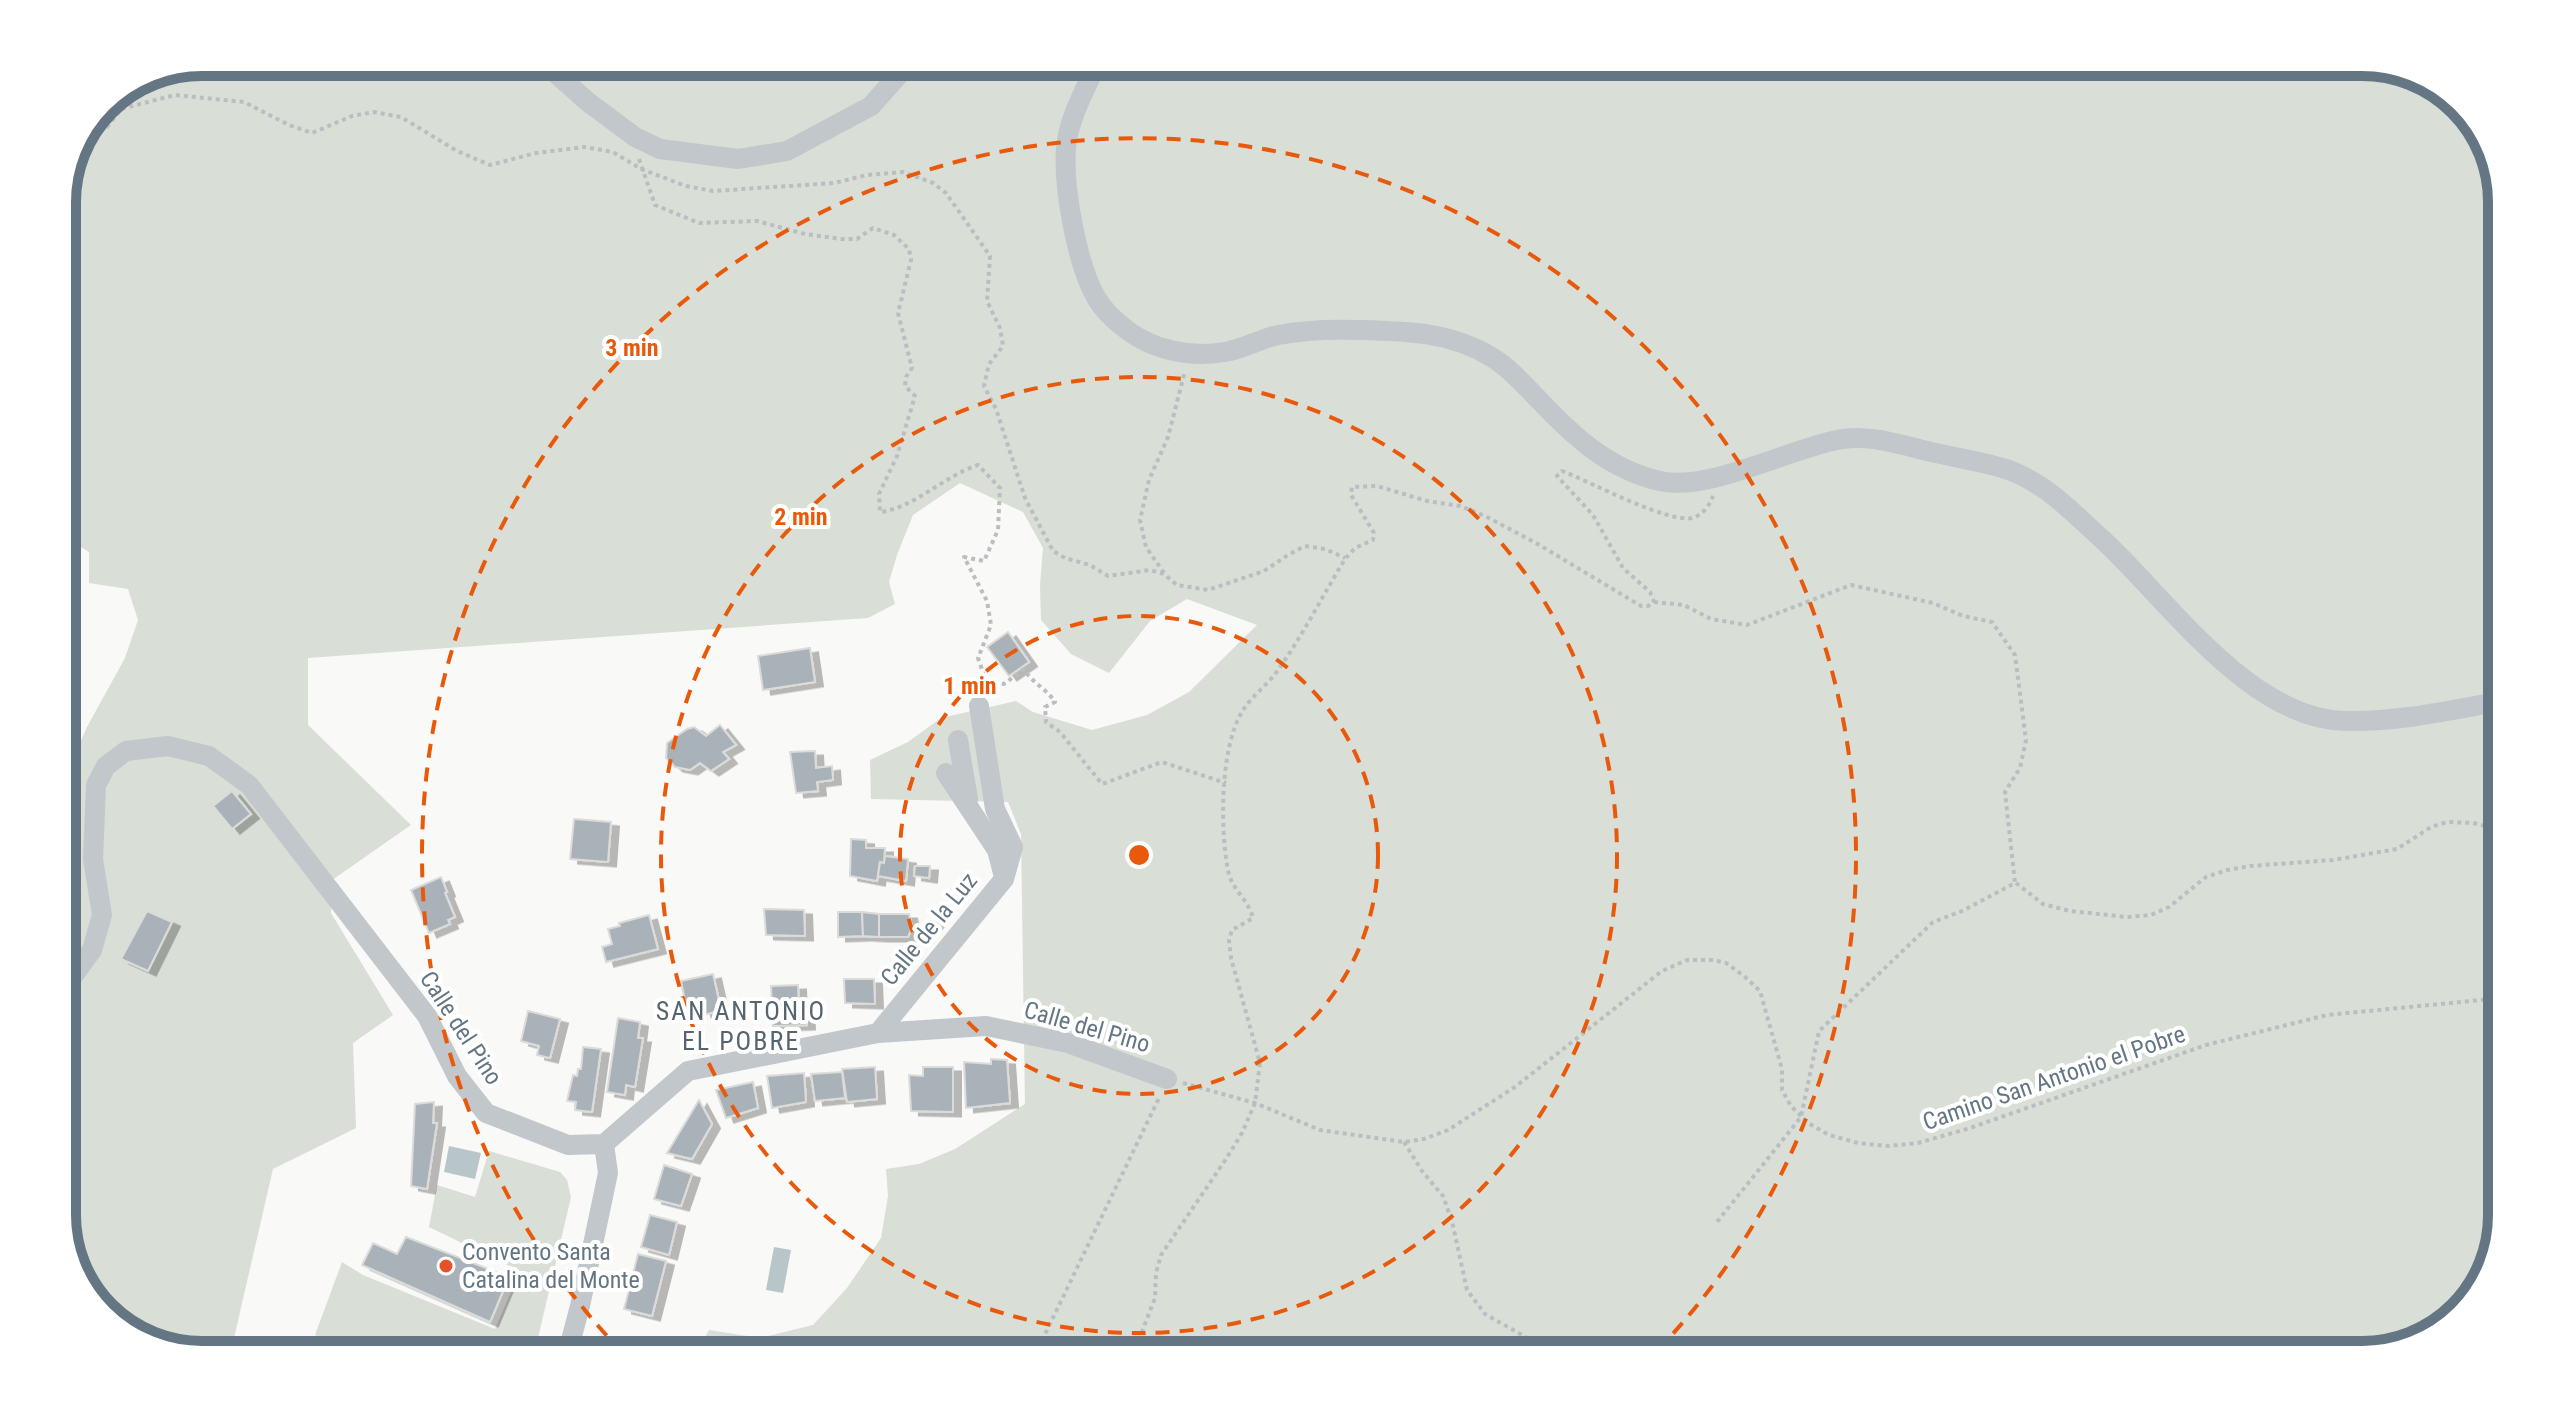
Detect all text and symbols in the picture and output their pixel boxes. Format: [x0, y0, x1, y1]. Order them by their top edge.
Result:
text: 3 min [605, 334, 659, 362]
text: 2 min [774, 503, 828, 531]
text: 1 min [943, 672, 997, 700]
centre of rings [1125, 841, 1153, 869]
street label: Calle de la Luz [875, 867, 983, 991]
street label: Calle del Pino [414, 966, 508, 1090]
district label: SAN ANTONIO EL POBRE [656, 996, 826, 1056]
street label: Calle del Pino [1021, 996, 1153, 1058]
street label: Camino San Antonio el Pobre [1919, 1020, 2189, 1136]
place label: Convento Santa Catalina del Monte [462, 1238, 640, 1294]
marker: Convento Santa Catalina del Monte [437, 1257, 455, 1275]

